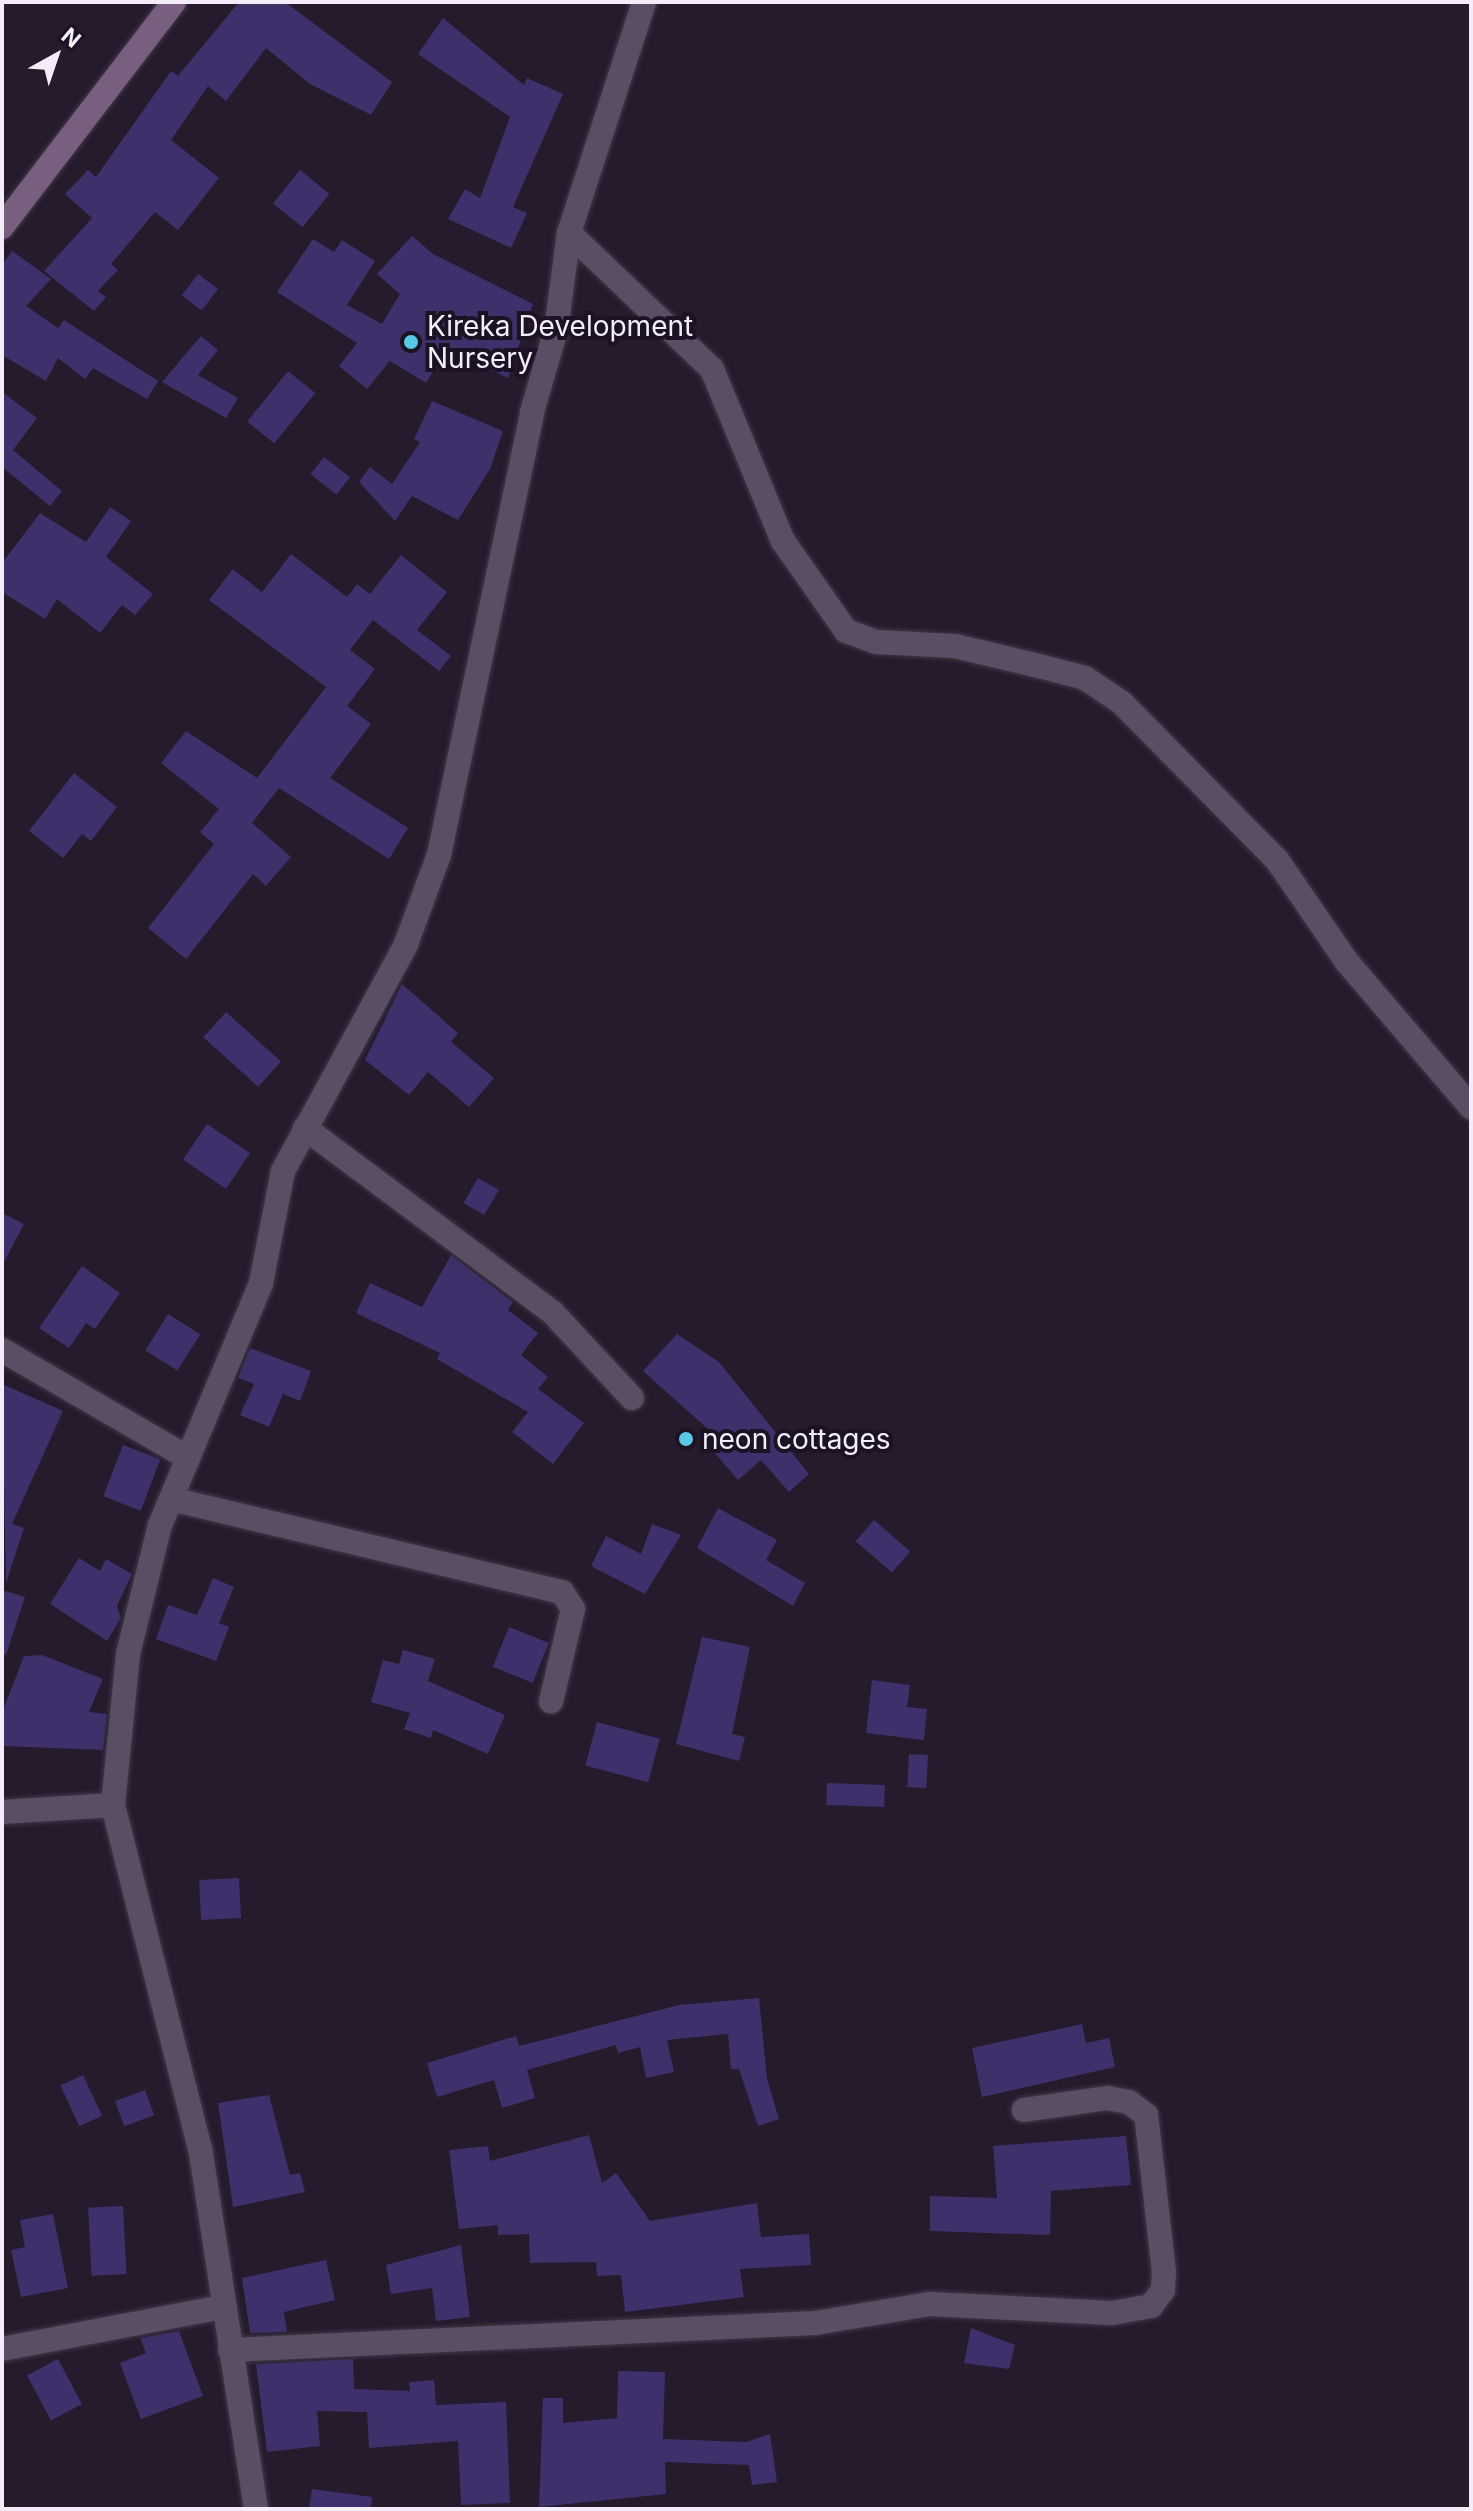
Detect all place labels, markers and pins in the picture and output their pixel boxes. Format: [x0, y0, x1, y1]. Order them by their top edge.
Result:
place label: Kireka Development Nursery [427, 309, 693, 375]
marker: Kireka Development Nursery [402, 333, 420, 351]
place label: neon cottages [702, 1422, 891, 1456]
marker: neon cottages [677, 1430, 695, 1448]

